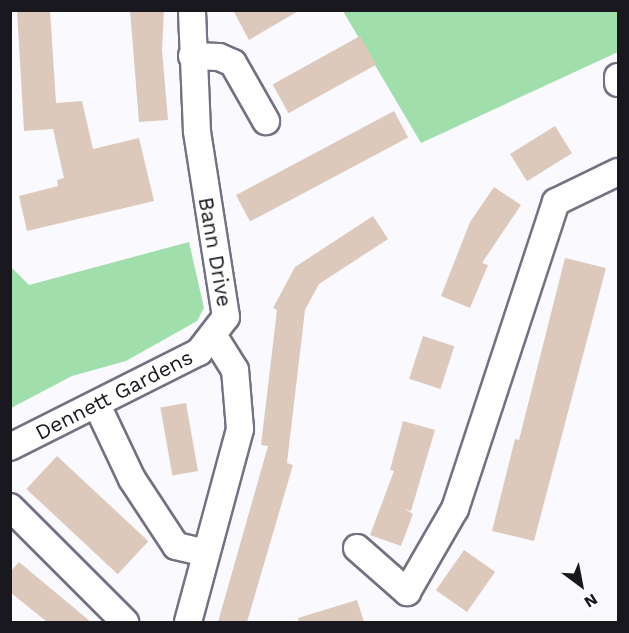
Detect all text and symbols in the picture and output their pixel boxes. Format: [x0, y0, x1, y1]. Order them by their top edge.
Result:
street label: Bann Drive [193, 195, 237, 309]
street label: Dennett Gardens [31, 344, 197, 446]
north arrow [551, 555, 611, 615]
text: N [581, 589, 601, 612]

